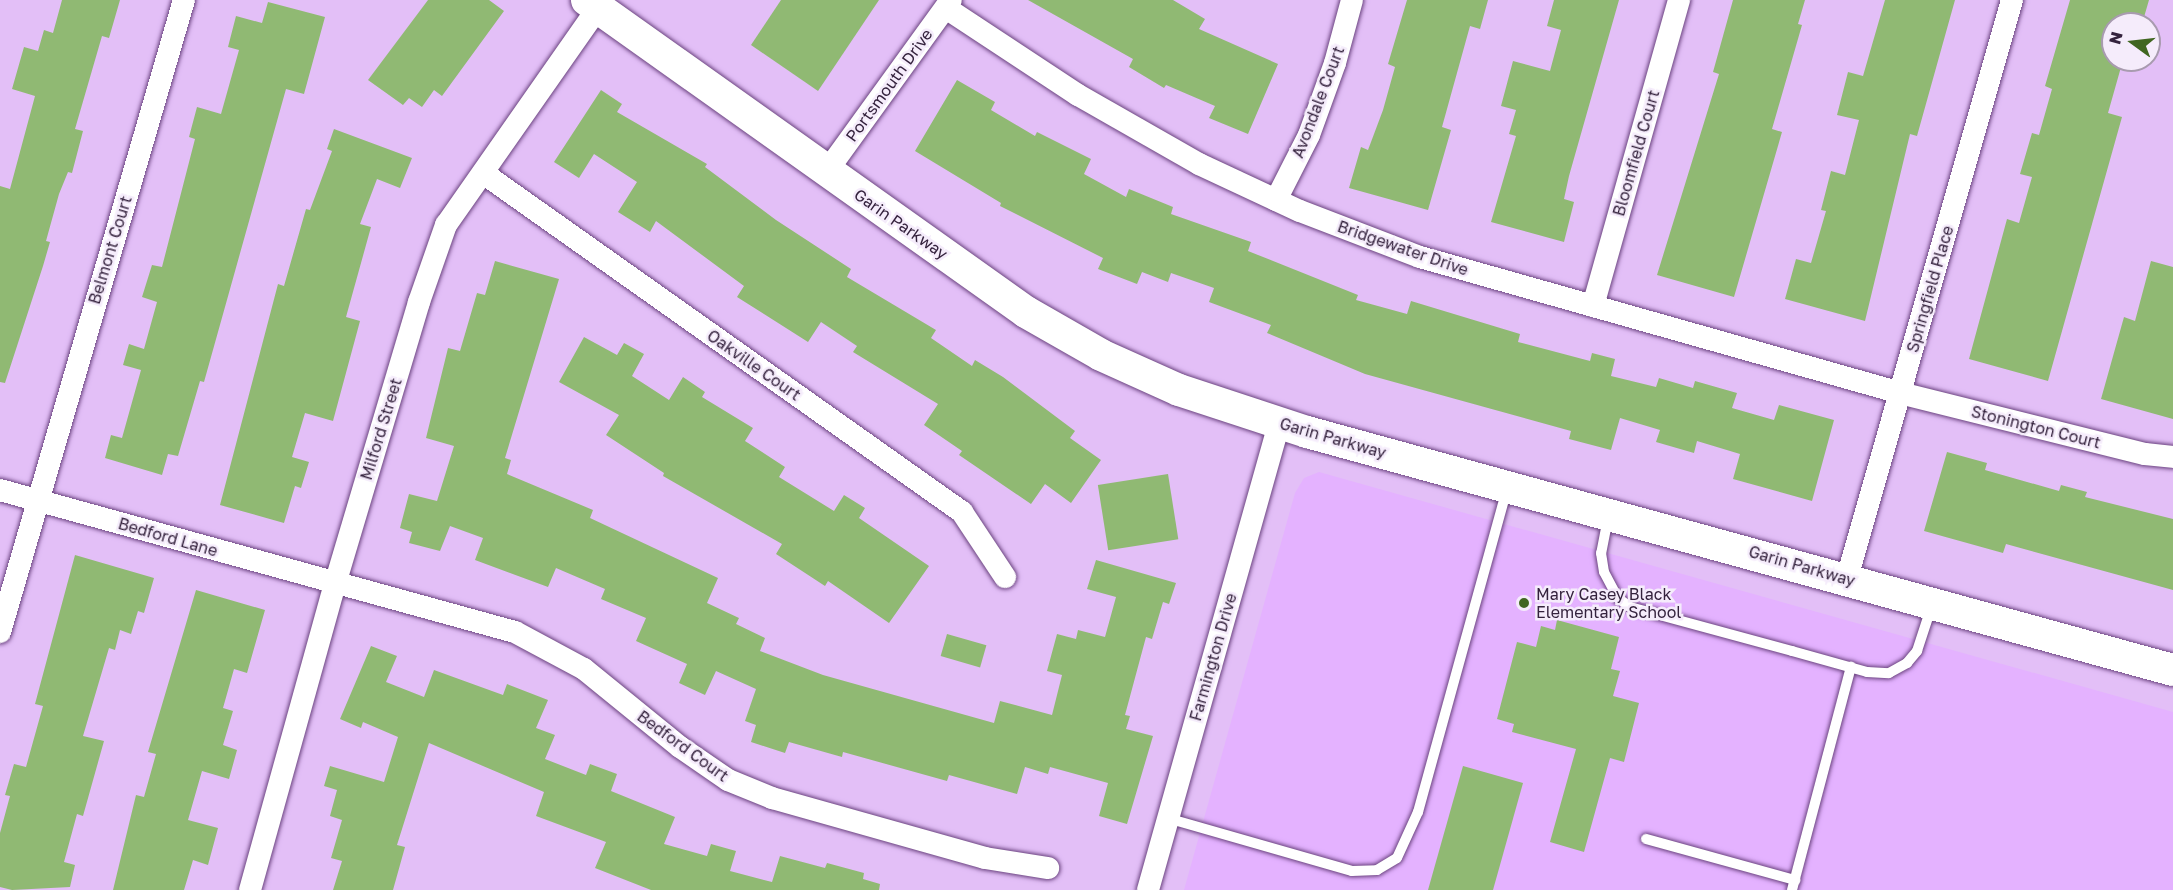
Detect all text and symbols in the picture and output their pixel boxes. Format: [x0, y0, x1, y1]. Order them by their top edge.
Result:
north arrow [2101, 12, 2161, 72]
street label: Portsmouth Drive [842, 25, 936, 145]
text: N [2104, 29, 2127, 46]
street label: Avondale Court [1288, 43, 1348, 161]
street label: Bloomfield Court [1609, 88, 1663, 218]
street label: Garin Parkway [851, 185, 951, 263]
street label: Belmont Court [84, 194, 136, 306]
street label: Bridgewater Drive [1335, 217, 1471, 279]
street label: Springfield Place [1903, 223, 1957, 355]
street label: Oakville Court [704, 326, 804, 404]
street label: Milford Street [356, 376, 406, 482]
street label: Stonington Court [1969, 402, 2103, 452]
street label: Garin Parkway [1278, 414, 1388, 462]
street label: Bedford Lane [116, 514, 220, 560]
street label: Garin Parkway [1747, 542, 1857, 590]
place label: Mary Casey Black Elementary School [1536, 584, 1681, 622]
street label: Farmington Drive [1186, 591, 1240, 723]
marker: Mary Casey Black Elementary School [1517, 596, 1531, 610]
street label: Bedford Court [634, 706, 732, 786]

